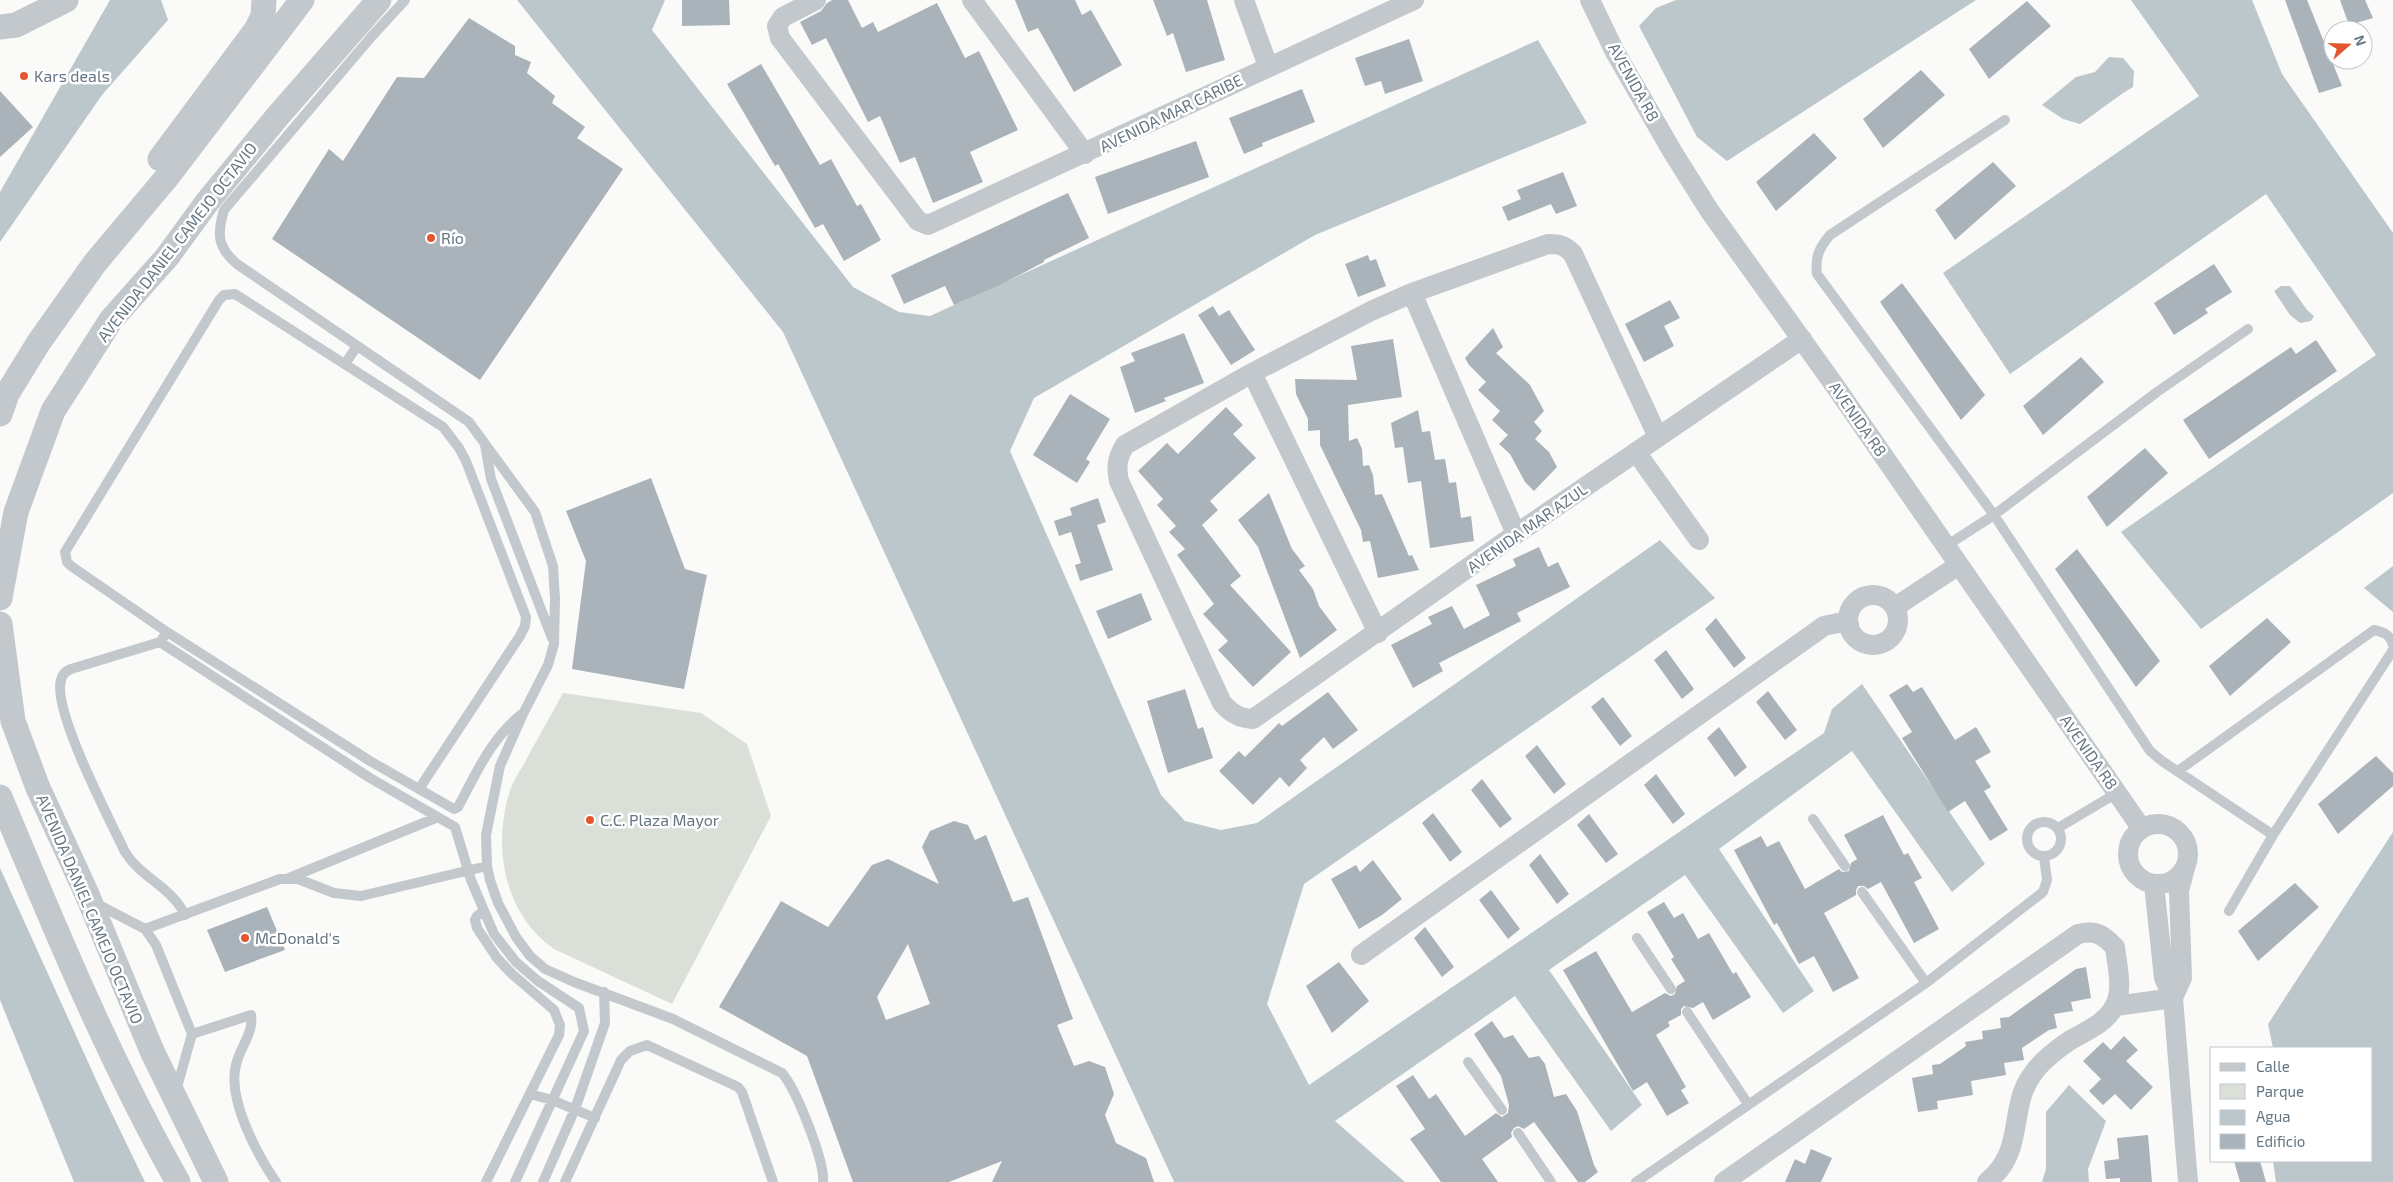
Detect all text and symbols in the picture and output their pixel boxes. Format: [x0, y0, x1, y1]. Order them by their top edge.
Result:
north arrow [2323, 20, 2373, 70]
text: N [2351, 33, 2370, 48]
street label: AVENIDA R8 [1605, 39, 1664, 124]
place label: Kars deals [34, 66, 110, 85]
marker: Kars deals [18, 70, 30, 82]
street label: AVENIDA MAR CARIBE [1096, 70, 1245, 155]
street label: AVENIDA DANIEL CAMEJO OCTAVIO [93, 138, 260, 345]
place label: Río [441, 228, 464, 247]
marker: Río [425, 232, 437, 244]
street label: AVENIDA R8 [1826, 378, 1891, 460]
street label: AVENIDA MAR AZUL [1463, 479, 1590, 576]
street label: AVENIDA R8 [2057, 711, 2122, 793]
street label: AVENIDA DANIEL CAMEJO OCTAVIO [33, 791, 148, 1026]
place label: C.C. Plaza Mayor [600, 810, 720, 829]
marker: C.C. Plaza Mayor [584, 814, 596, 826]
place label: McDonald's [255, 928, 340, 947]
marker: McDonald's [239, 932, 251, 944]
legend [2210, 1047, 2373, 1162]
text: Calle [2256, 1057, 2290, 1075]
text: Parque [2256, 1082, 2304, 1100]
text: Agua [2256, 1107, 2291, 1125]
text: Edificio [2256, 1132, 2305, 1150]

